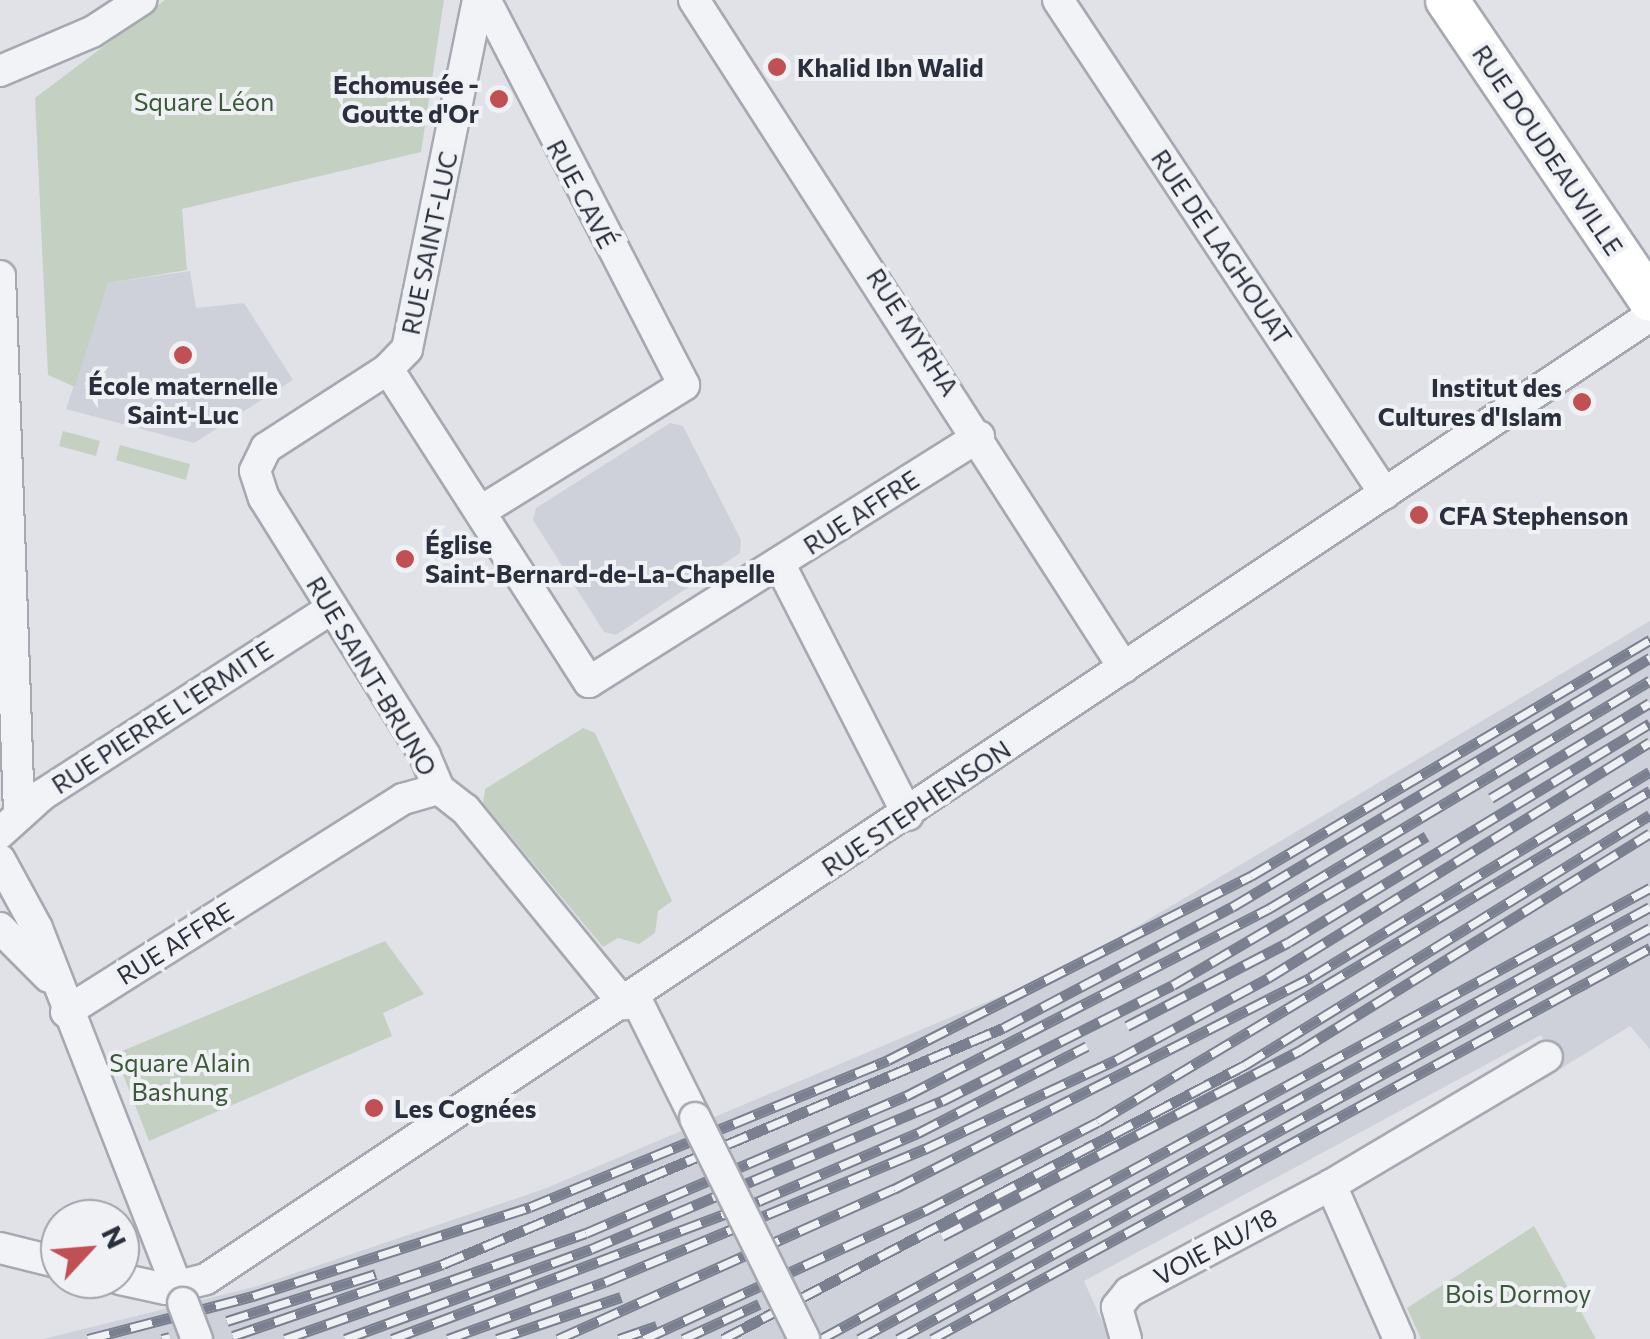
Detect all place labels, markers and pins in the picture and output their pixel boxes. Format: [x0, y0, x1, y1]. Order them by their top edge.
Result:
place label: Khalid Ibn Walid [797, 52, 984, 82]
marker: Khalid Ibn Walid [766, 56, 788, 78]
place label: Echomusée - Goutte d'Or [333, 70, 479, 129]
marker: Echomusée - Goutte d'Or [488, 88, 510, 110]
marker: École maternelle Saint-Luc [172, 344, 194, 366]
place label: École maternelle Saint-Luc [88, 371, 278, 430]
place label: Institut des Cultures d'Islam [1378, 373, 1562, 432]
marker: Institut des Cultures d'Islam [1571, 391, 1593, 413]
place label: CFA Stephenson [1439, 500, 1629, 530]
marker: CFA Stephenson [1408, 504, 1430, 526]
place label: Église Saint-Bernard-de-La-Chapelle [425, 530, 775, 589]
marker: Église Saint-Bernard-de-La-Chapelle [394, 548, 416, 570]
place label: Les Cognées [394, 1093, 536, 1123]
marker: Les Cognées [363, 1097, 385, 1119]

